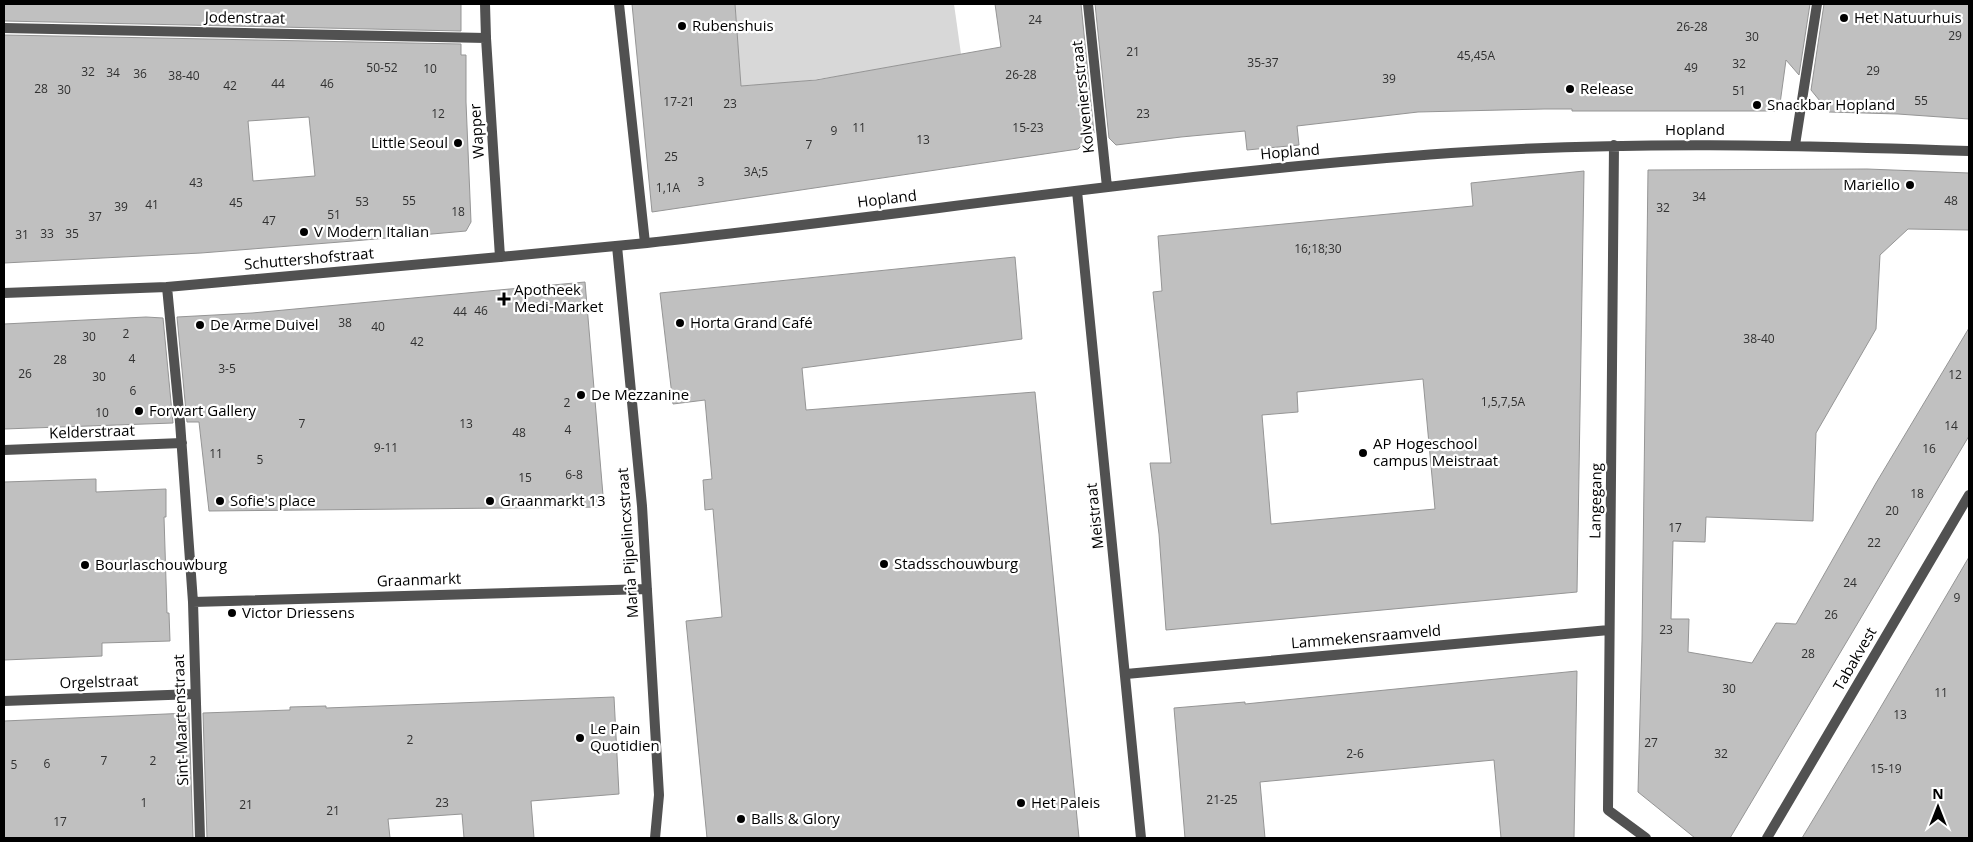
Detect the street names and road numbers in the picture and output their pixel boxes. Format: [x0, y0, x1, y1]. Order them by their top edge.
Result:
street label: Jodenstraat [203, 6, 285, 28]
street label: Kolveniersstraat [1066, 40, 1098, 154]
street label: Wapper [464, 103, 488, 159]
street label: Hopland [1665, 119, 1725, 139]
street label: Hopland [1259, 138, 1321, 164]
street label: Hopland [856, 184, 918, 212]
street label: Schuttershofstraat [243, 242, 375, 274]
street label: Kelderstraat [49, 420, 135, 442]
street label: Langegang [1584, 463, 1606, 539]
street label: Maria Pijpelincxstraat [612, 467, 642, 619]
street label: Meistraat [1081, 482, 1107, 550]
street label: Graanmarkt [376, 568, 462, 590]
street label: Lammekensraamveld [1290, 619, 1442, 653]
street label: Tabakvest [1828, 623, 1880, 694]
street label: Sint-Maartenstraat [168, 654, 192, 786]
street label: Orgelstraat [59, 670, 139, 692]

